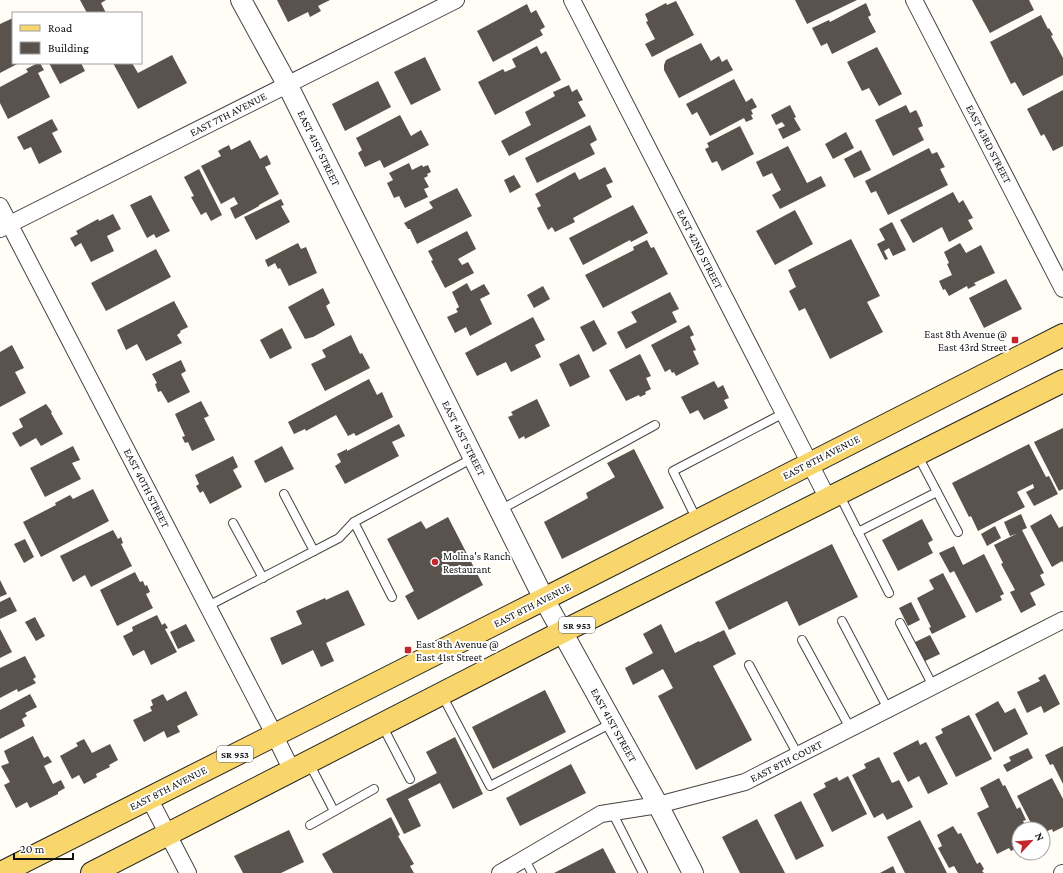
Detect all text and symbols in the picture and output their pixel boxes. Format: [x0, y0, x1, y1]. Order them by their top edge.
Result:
legend [12, 12, 142, 64]
text: Road [48, 21, 73, 35]
text: Building [48, 41, 89, 55]
street label: EAST 7TH AVENUE [188, 90, 268, 138]
street label: EAST 43RD STREET [964, 103, 1014, 185]
street label: EAST 41ST STREET [295, 108, 343, 188]
street label: EAST 42ND STREET [675, 207, 725, 291]
place label: East 8th Avenue @ East 43rd Street [924, 328, 1007, 353]
marker: East 8th Avenue @ East 43rd Street [1010, 335, 1020, 345]
street label: EAST 41ST STREET [440, 398, 488, 478]
street label: EAST 8TH AVENUE [780, 432, 862, 482]
street label: EAST 40TH STREET [122, 446, 172, 530]
place label: Molina's Ranch Restaurant [443, 550, 511, 575]
marker: Molina's Ranch Restaurant [430, 557, 440, 567]
street label: EAST 8TH AVENUE [491, 580, 573, 630]
road number: SR 953 [559, 617, 595, 633]
place label: East 8th Avenue @ East 41st Street [416, 638, 499, 663]
marker: East 8th Avenue @ East 41st Street [403, 645, 413, 655]
street label: EAST 41ST STREET [589, 686, 639, 764]
street label: EAST 8TH COURT [748, 738, 824, 784]
road number: SR 953 [217, 746, 253, 762]
street label: EAST 8TH AVENUE [127, 763, 209, 813]
north arrow [1011, 821, 1051, 861]
text: N [1033, 831, 1047, 843]
scale bar [14, 835, 73, 861]
text: 20 m [20, 842, 45, 856]

